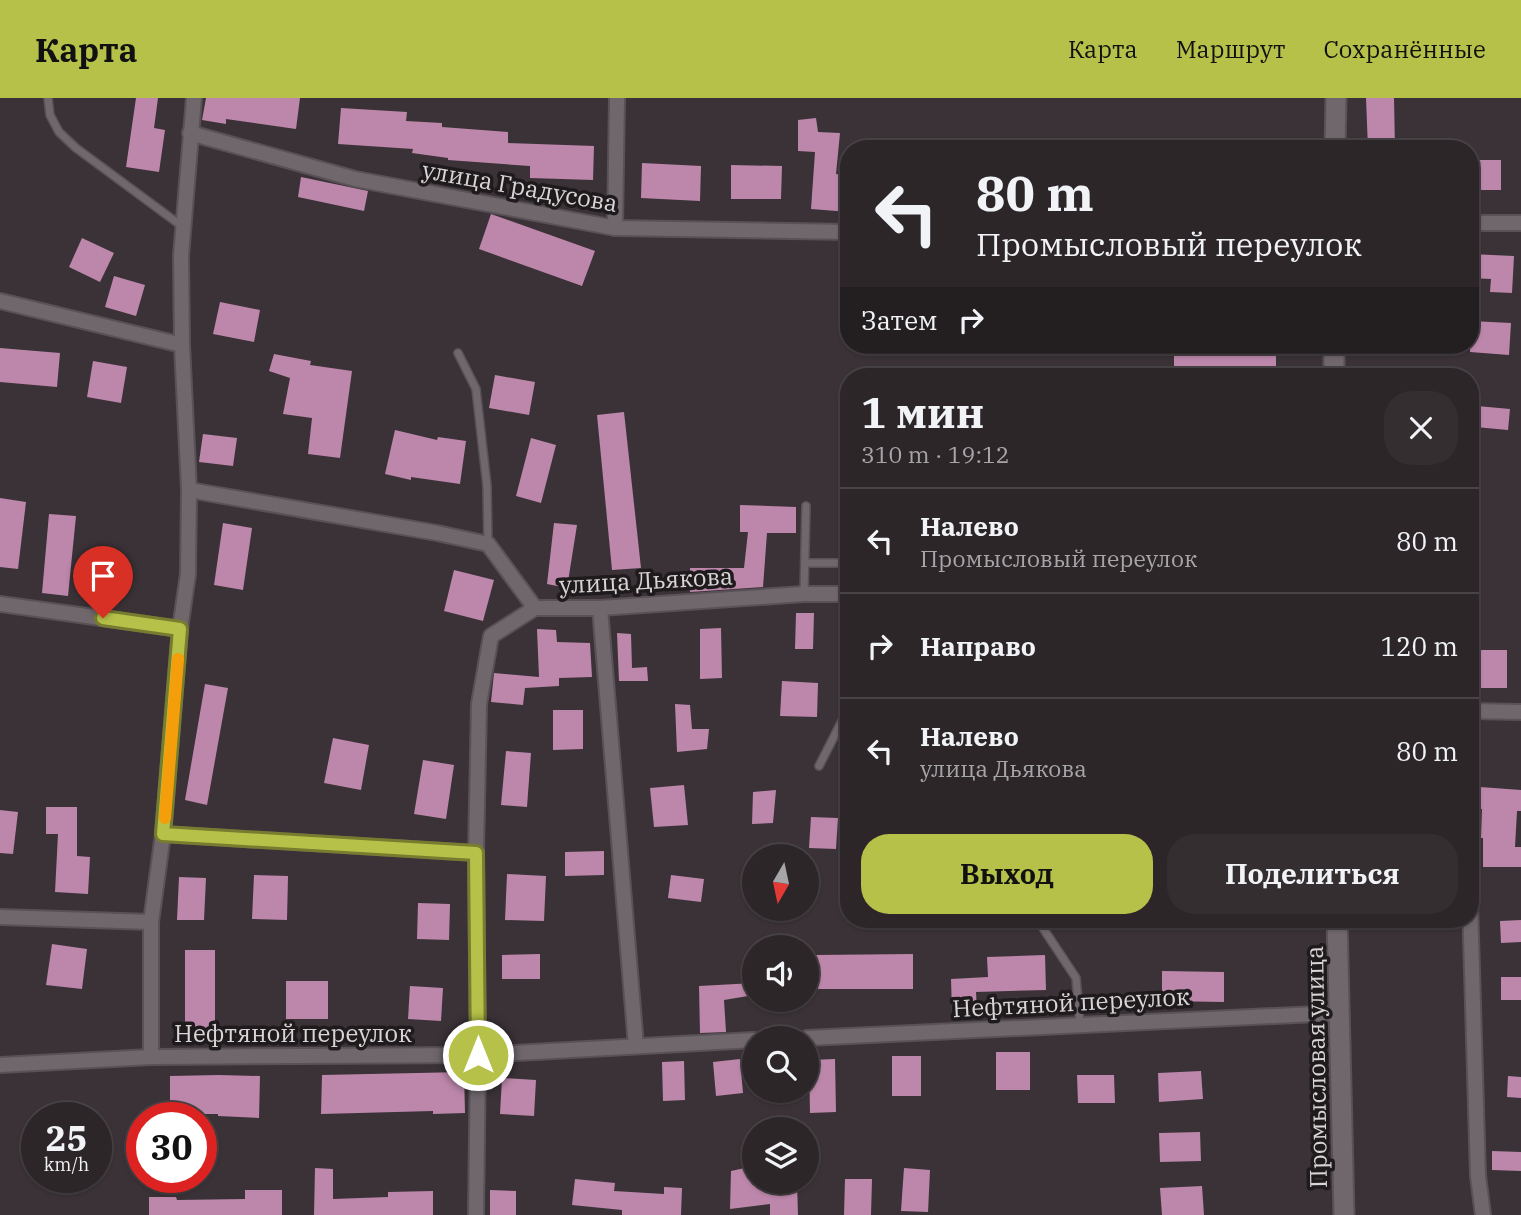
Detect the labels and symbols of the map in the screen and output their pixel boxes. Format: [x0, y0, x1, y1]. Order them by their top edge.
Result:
street label: улица Градусова [420, 153, 620, 219]
pin [73, 546, 133, 618]
street label: улица Дьякова [558, 559, 734, 601]
north arrow [742, 844, 819, 920]
street label: Промысловая улица [1298, 946, 1334, 1188]
street label: Нефтяной переулок [951, 980, 1191, 1024]
street label: Нефтяной переулок [174, 1017, 412, 1049]
position arrow [441, 1018, 515, 1092]
speed limit sign: 30 [126, 1102, 217, 1193]

